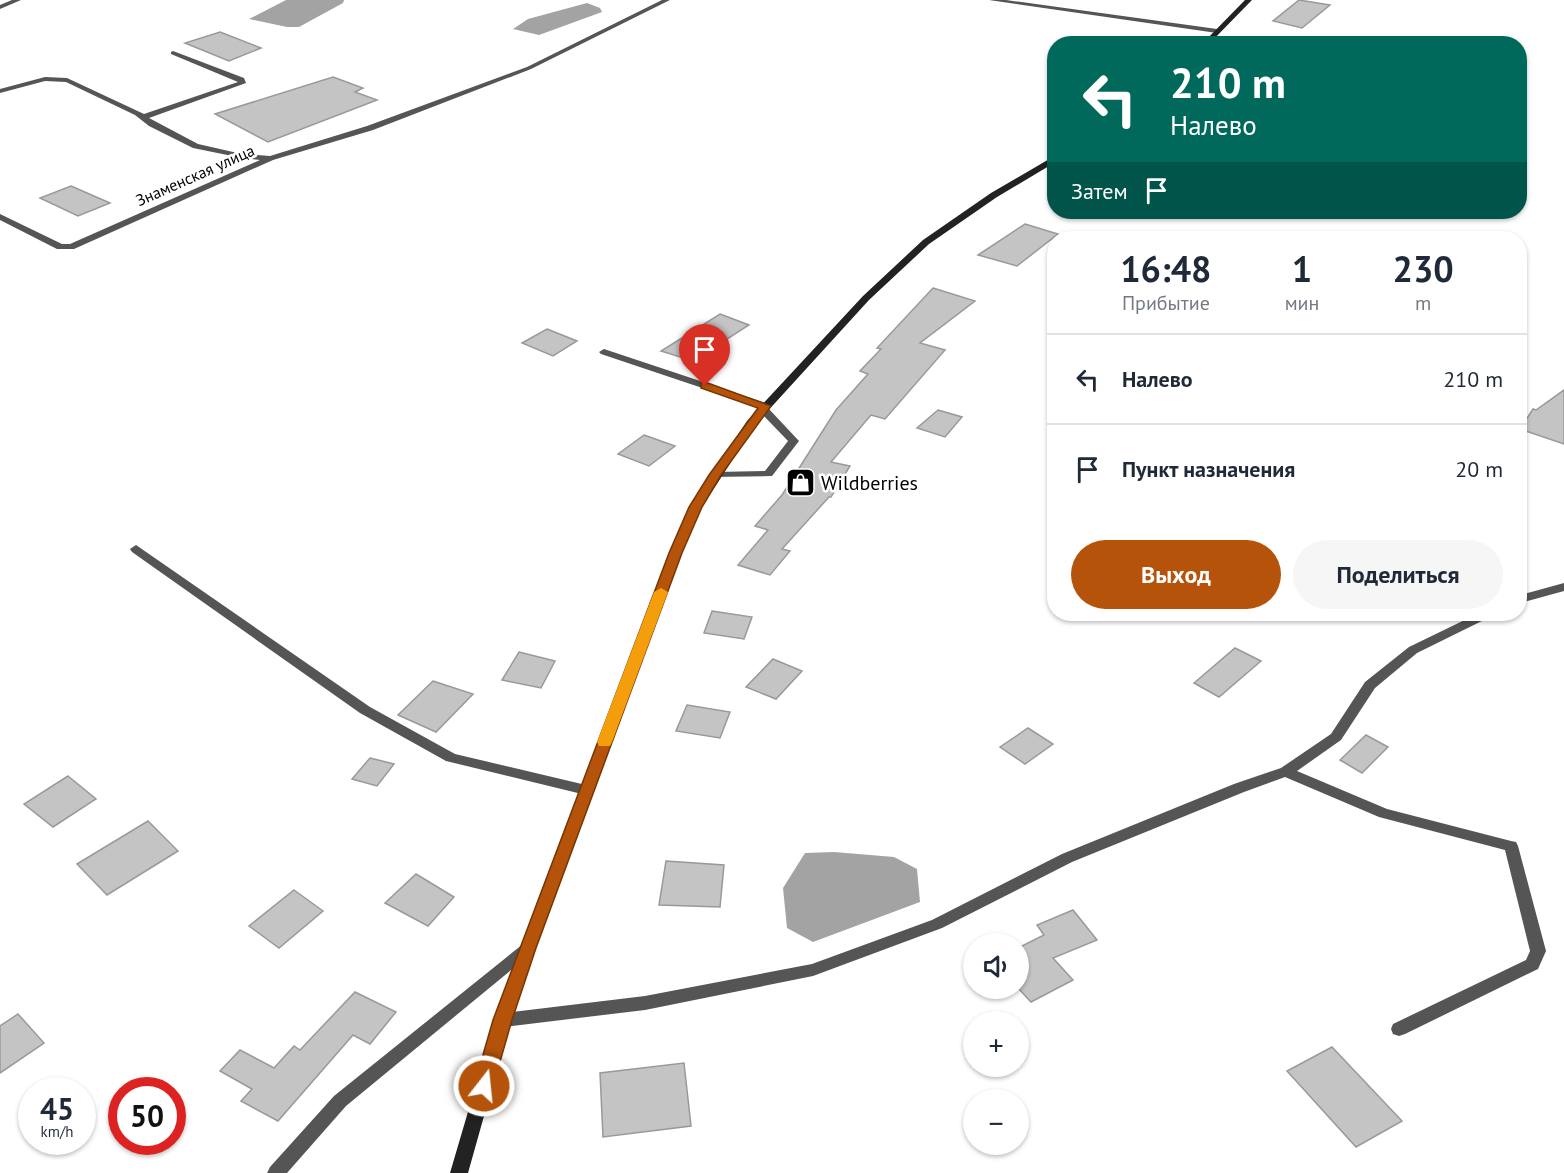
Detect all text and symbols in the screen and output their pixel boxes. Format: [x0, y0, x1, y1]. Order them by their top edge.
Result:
text: 210 m [1170, 55, 1286, 110]
icon: left [1071, 60, 1149, 138]
text: Налево [1170, 108, 1257, 142]
street label: Знаменская улица [133, 140, 257, 210]
icon: arrive [1140, 174, 1173, 207]
text: Затем [1071, 177, 1128, 205]
text: 16:48 [1120, 245, 1212, 292]
text: 1 [1292, 245, 1312, 292]
text: 230 [1393, 245, 1454, 292]
text: Прибытие [1122, 290, 1210, 316]
text: мин [1285, 290, 1319, 316]
text: m [1415, 290, 1431, 316]
pin [679, 324, 730, 386]
icon: arrive [688, 333, 721, 366]
icon: left [1071, 363, 1104, 396]
text: Налево [1122, 365, 1193, 393]
text: 210 m [1443, 365, 1503, 393]
icon: arrive [1071, 453, 1104, 486]
text: Пункт назначения [1122, 455, 1295, 483]
text: 20 m [1455, 455, 1503, 483]
shop icon: Wildberries [784, 467, 816, 499]
place label: Wildberries [821, 470, 918, 496]
button: Выход [1071, 540, 1281, 609]
button: Поделиться [1293, 540, 1503, 609]
map controls [963, 933, 1029, 1155]
button: sound [963, 933, 1029, 999]
button: + [963, 1011, 1029, 1077]
position arrow [452, 1054, 516, 1118]
speed limit sign: 50 [108, 1077, 186, 1155]
text: 45 [40, 1089, 74, 1128]
button: − [963, 1089, 1029, 1155]
text: km/h [41, 1122, 73, 1141]

